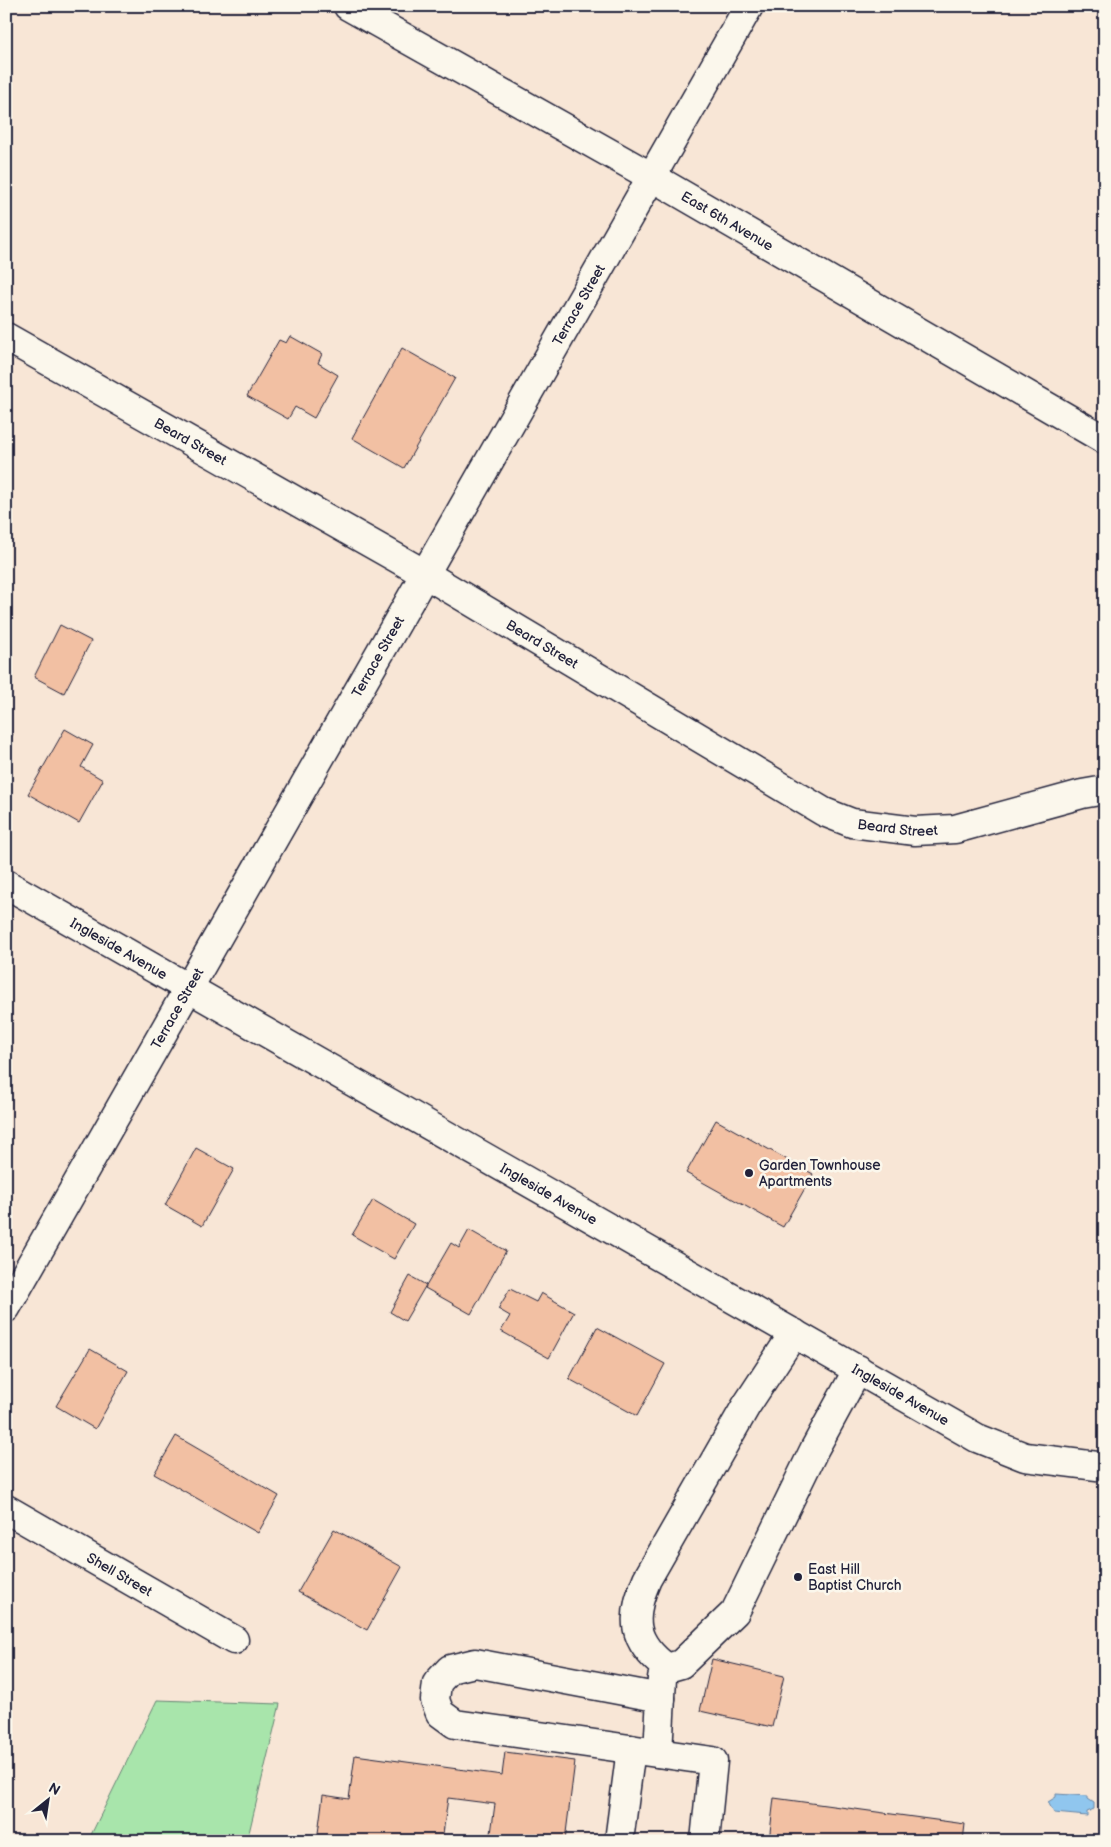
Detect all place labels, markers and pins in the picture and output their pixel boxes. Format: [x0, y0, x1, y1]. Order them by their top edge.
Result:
place label: Garden Townhouse Apartments [759, 1157, 880, 1190]
marker: Garden Townhouse Apartments [743, 1167, 755, 1179]
place label: East Hill Baptist Church [808, 1561, 902, 1594]
marker: East Hill Baptist Church [792, 1571, 804, 1583]

